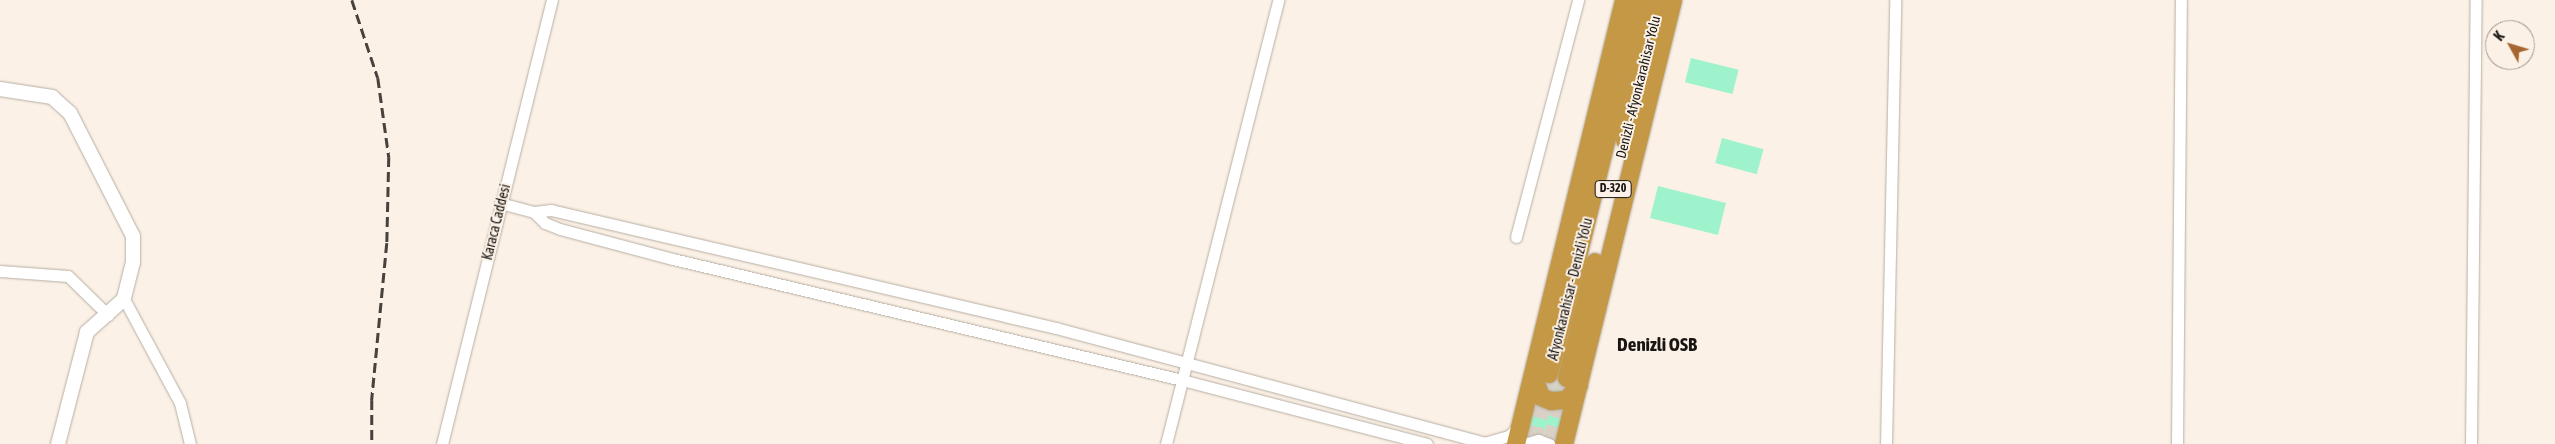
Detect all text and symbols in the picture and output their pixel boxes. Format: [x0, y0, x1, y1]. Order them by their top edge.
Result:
street label: Denizli - Afyonkarahisar Yolu [1612, 14, 1664, 160]
north arrow [2485, 20, 2535, 70]
text: K [2491, 28, 2508, 44]
road number: D-320 [1594, 180, 1632, 198]
street label: Karaca Caddesi [478, 182, 514, 262]
street label: Afyonkarahisar - Denizli Yolu [1544, 216, 1596, 362]
district label: Denizli OSB [1617, 334, 1697, 356]

